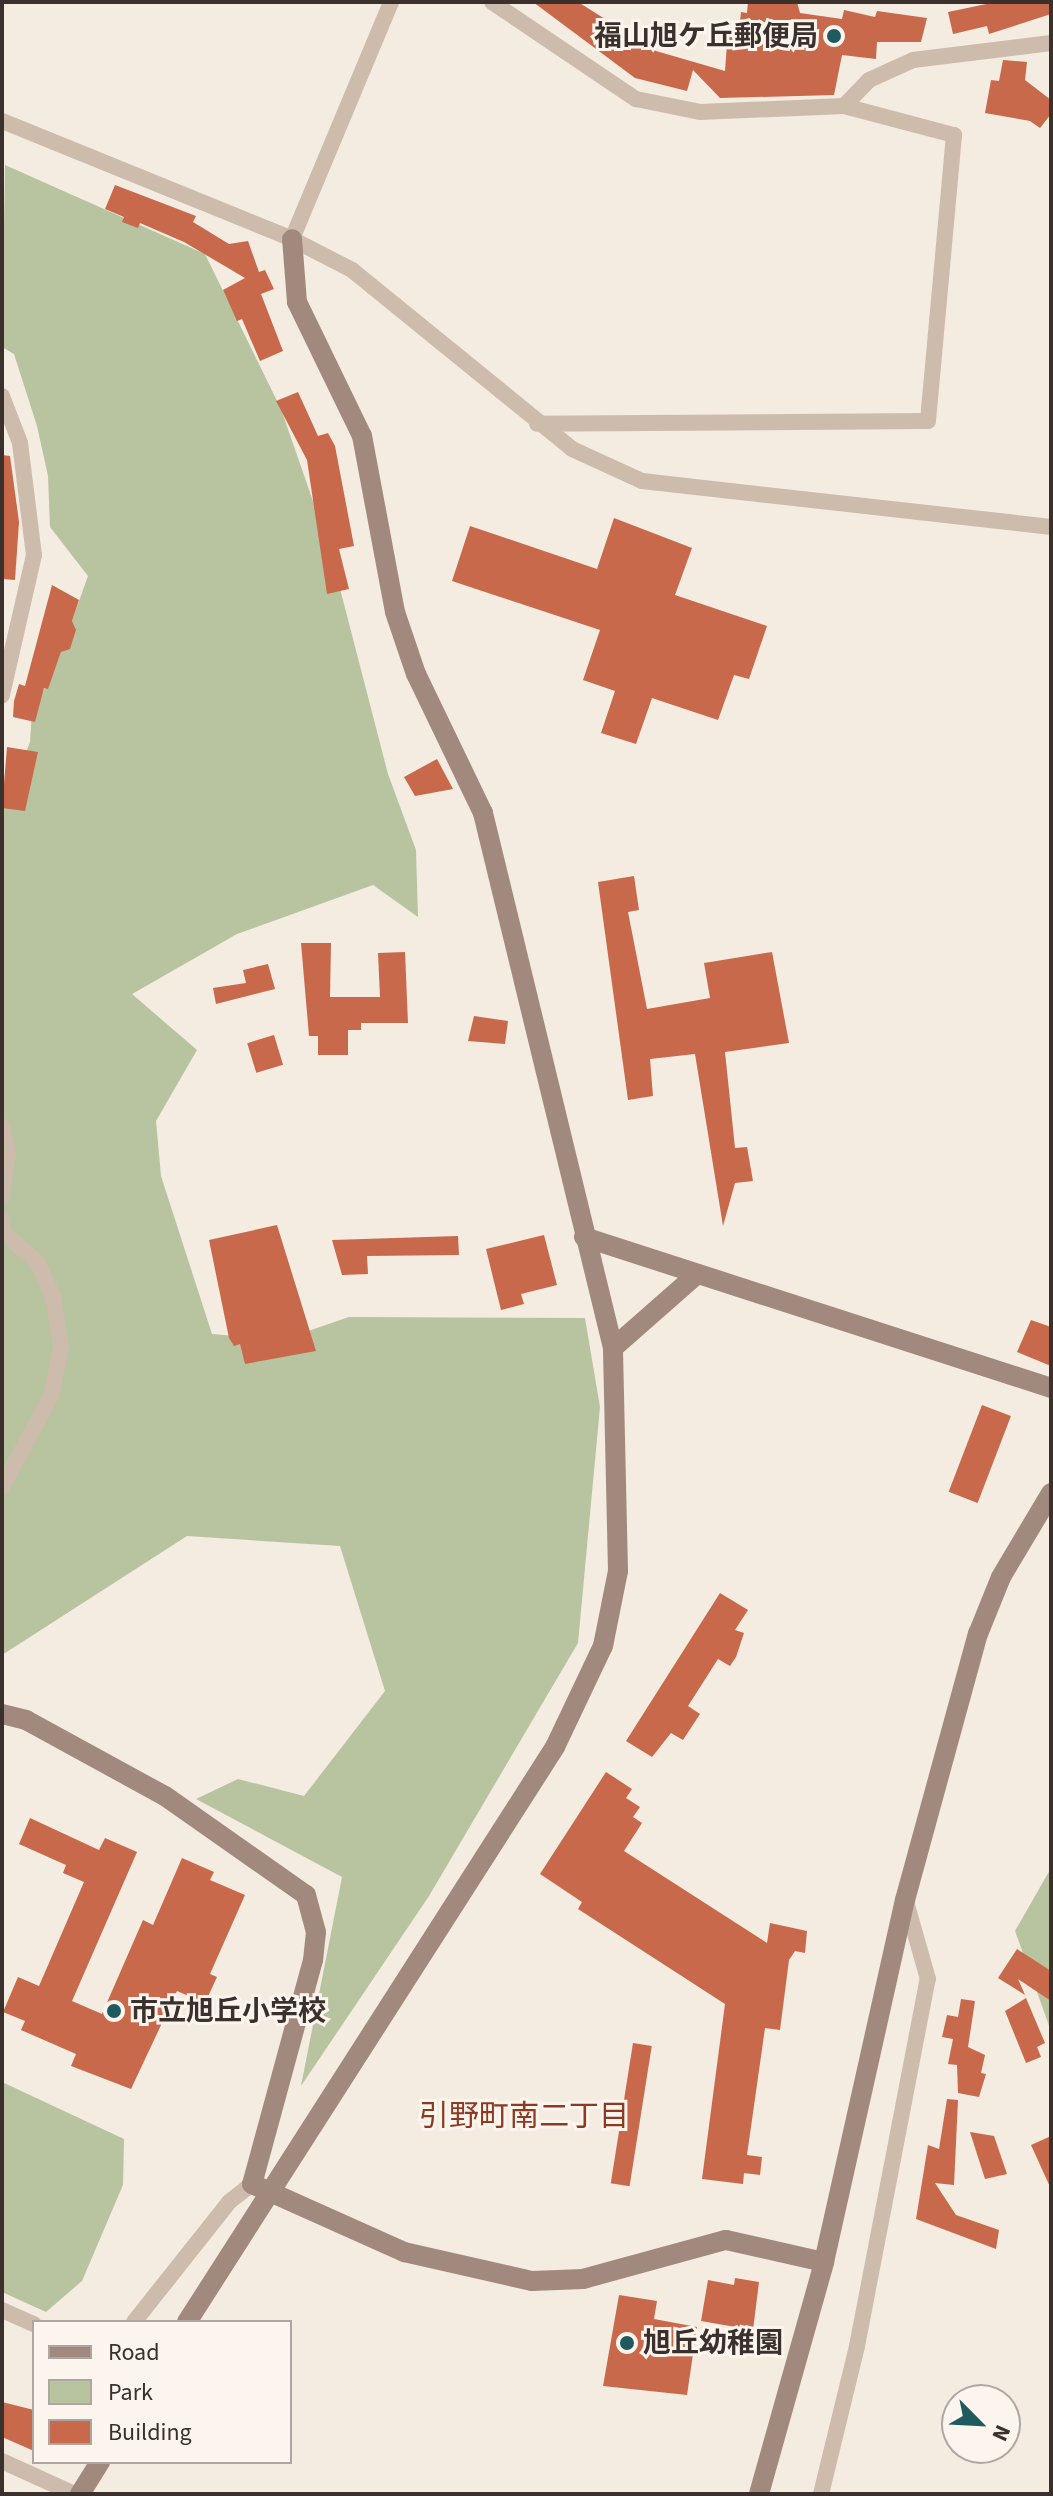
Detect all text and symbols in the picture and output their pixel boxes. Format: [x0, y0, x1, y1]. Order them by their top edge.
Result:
place label: 福山旭ケ丘郵便局 [594, 19, 818, 53]
marker: 福山旭ケ丘郵便局 [825, 27, 843, 45]
place label: 市立旭丘小学校 [130, 1994, 326, 2028]
marker: 市立旭丘小学校 [105, 2002, 123, 2020]
district label: 引野町南二丁目 [419, 2099, 629, 2135]
legend [32, 2320, 292, 2464]
place label: 旭丘幼稚園 [643, 2326, 783, 2360]
marker: 旭丘幼稚園 [618, 2334, 636, 2352]
text: Road [108, 2335, 160, 2370]
text: Park [108, 2375, 153, 2410]
north arrow [941, 2384, 1021, 2464]
text: Building [108, 2415, 192, 2450]
text: N [984, 2420, 1019, 2446]

